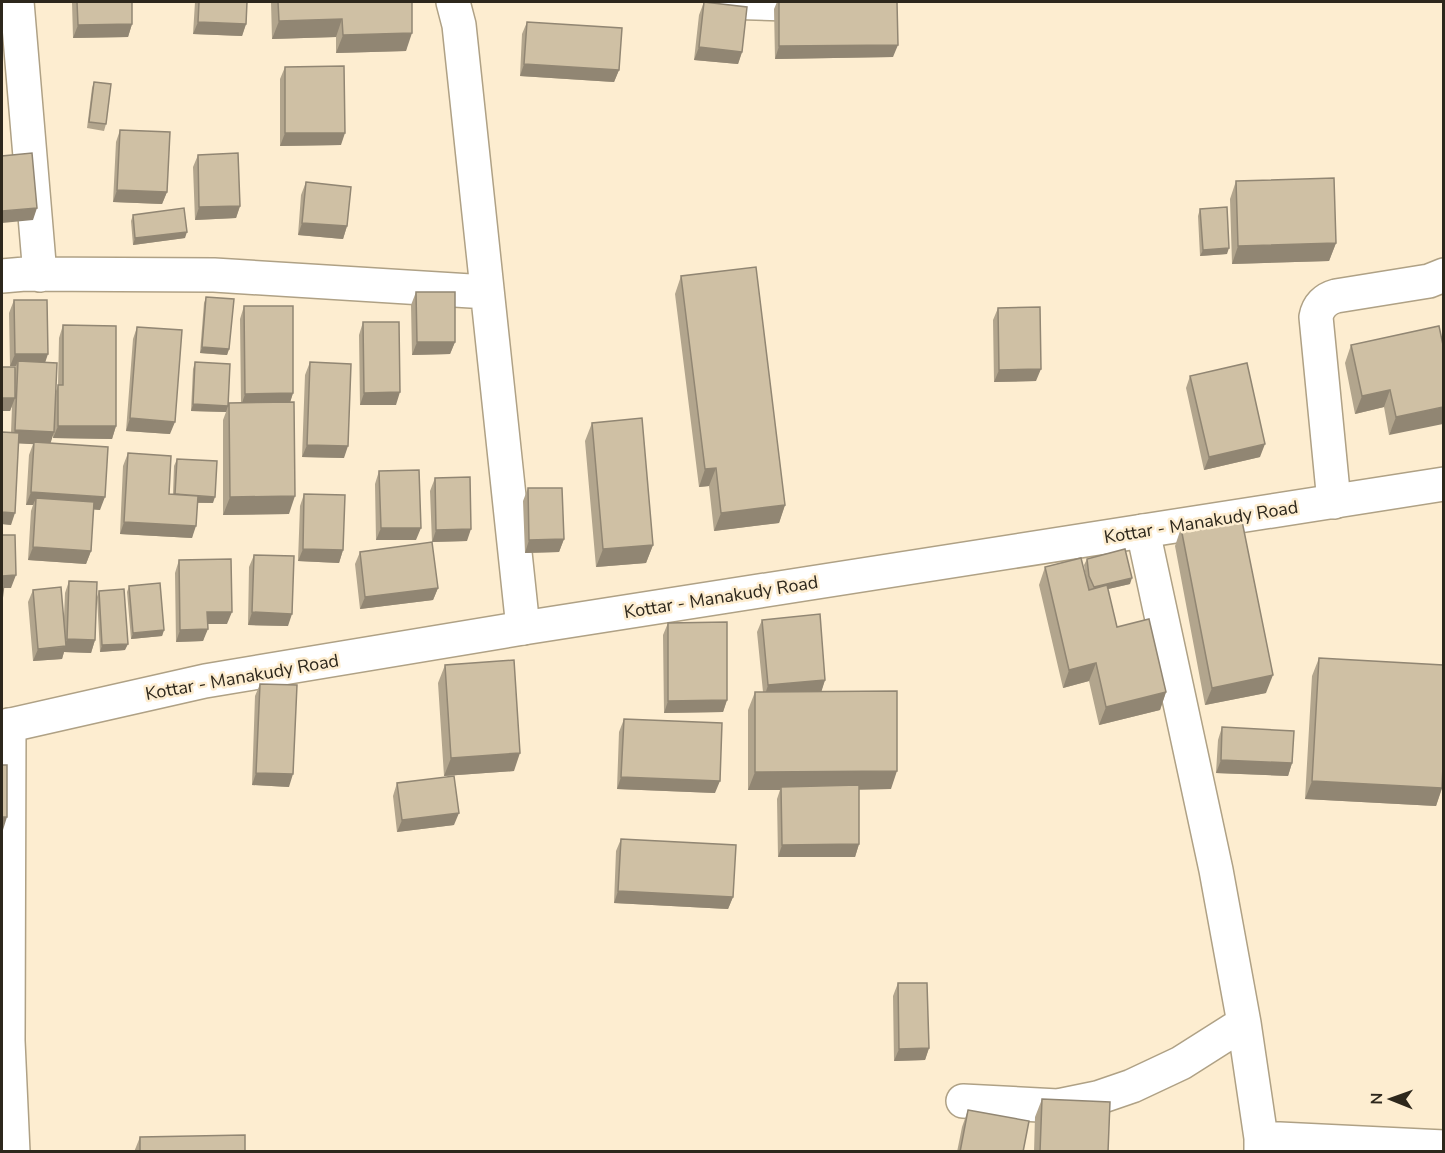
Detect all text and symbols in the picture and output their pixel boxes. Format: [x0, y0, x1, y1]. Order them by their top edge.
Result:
street label: Kottar - Manakudy Road [1102, 495, 1300, 549]
street label: Kottar - Manakudy Road [622, 570, 820, 624]
street label: Kottar - Manakudy Road [143, 648, 341, 706]
north arrow [1361, 1069, 1421, 1129]
text: N [1366, 1093, 1388, 1105]

